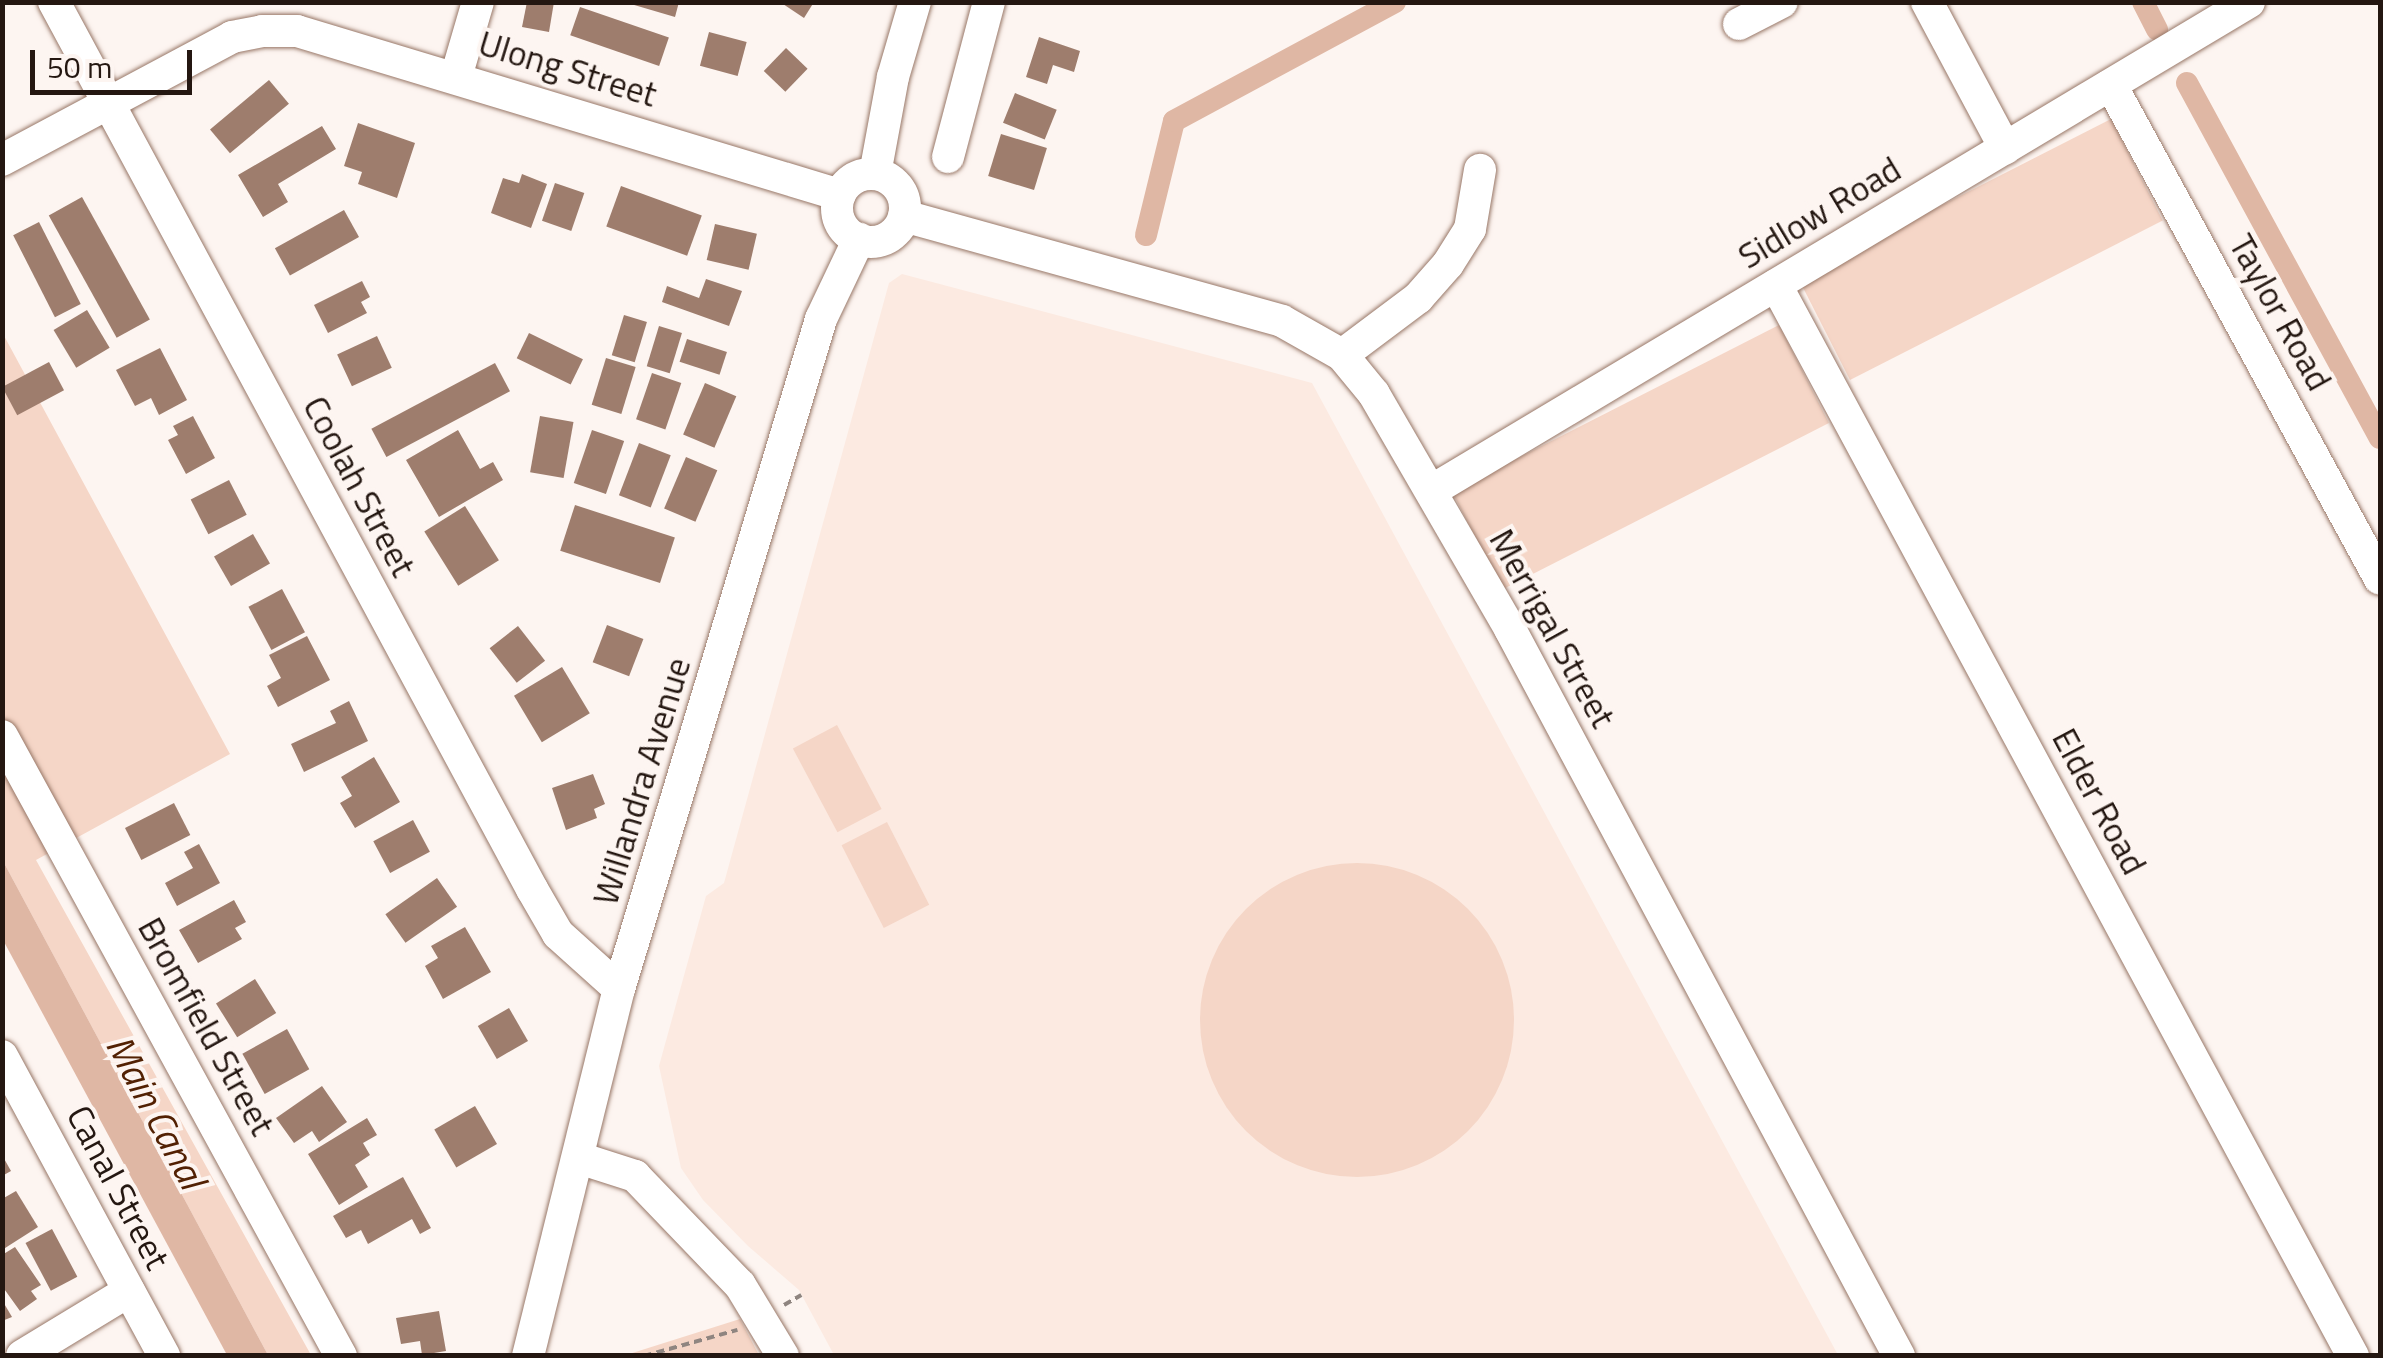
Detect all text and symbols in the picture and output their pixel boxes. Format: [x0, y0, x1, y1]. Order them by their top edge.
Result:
street label: Ulong Street [474, 21, 662, 115]
scale bar [35, 30, 198, 92]
text: 50 m [47, 44, 112, 90]
street label: Sidlow Road [1730, 147, 1908, 277]
street label: Taylor Road [2221, 227, 2341, 397]
street label: Coolah Street [295, 389, 425, 583]
street label: Merrigal Street [1481, 521, 1625, 735]
street label: Willandra Avenue [583, 652, 699, 910]
street label: Elder Road [2044, 721, 2156, 881]
street label: Bromfield Street [130, 910, 284, 1142]
water label: Main Canal [97, 1027, 215, 1197]
street label: Canal Street [58, 1098, 180, 1276]

